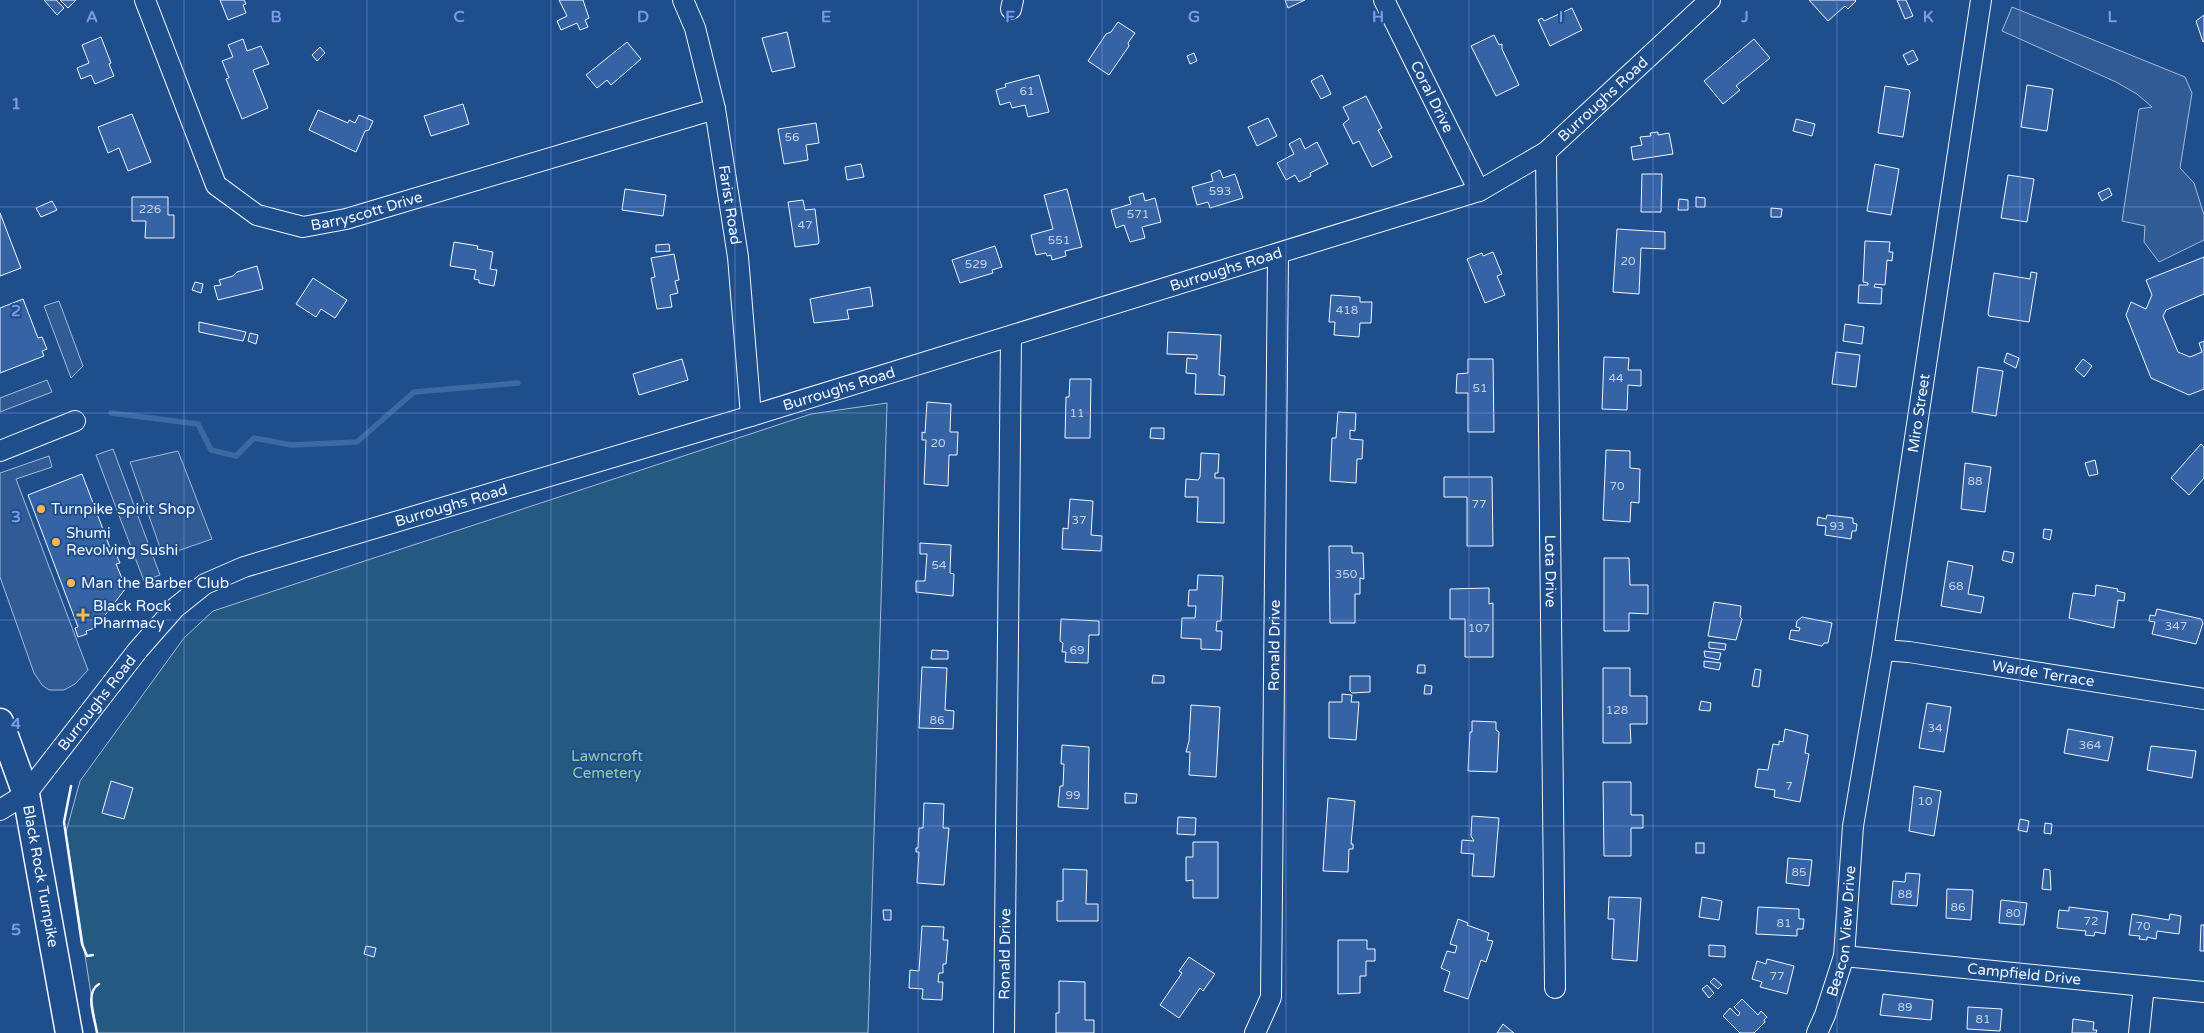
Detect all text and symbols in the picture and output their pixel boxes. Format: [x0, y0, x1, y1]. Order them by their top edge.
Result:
text: A [86, 7, 98, 27]
text: B [270, 7, 282, 27]
text: C [453, 7, 465, 27]
text: D [637, 7, 649, 27]
text: E [821, 7, 831, 27]
text: F [1005, 7, 1015, 27]
text: G [1188, 7, 1200, 27]
text: H [1372, 7, 1384, 27]
text: I [1559, 7, 1563, 27]
text: J [1740, 7, 1749, 27]
text: K [1923, 7, 1934, 27]
text: L [2107, 7, 2117, 27]
street label: Burroughs Road [1554, 53, 1652, 145]
street label: Coral Drive [1407, 58, 1458, 136]
house number: 61 [1019, 84, 1035, 98]
text: 1 [11, 94, 21, 114]
house number: 56 [784, 130, 800, 144]
street label: Farist Road [715, 164, 745, 246]
house number: 593 [1209, 184, 1231, 198]
street label: Barryscott Drive [309, 188, 425, 234]
house number: 226 [139, 202, 161, 216]
house number: 571 [1127, 207, 1149, 221]
house number: 47 [797, 218, 813, 232]
house number: 551 [1048, 233, 1070, 247]
street label: Burroughs Road [1168, 243, 1284, 295]
house number: 20 [1620, 254, 1636, 268]
house number: 529 [965, 257, 987, 271]
text: 2 [11, 301, 21, 321]
house number: 418 [1336, 303, 1358, 317]
street label: Burroughs Road [781, 363, 897, 415]
house number: 44 [1608, 371, 1624, 385]
street label: Miro Street [1904, 372, 1934, 454]
house number: 51 [1472, 381, 1488, 395]
house number: 11 [1069, 406, 1085, 420]
house number: 20 [930, 436, 946, 450]
house number: 88 [1967, 474, 1983, 488]
house number: 70 [1609, 479, 1625, 493]
street label: Burroughs Road [393, 480, 509, 531]
house number: 77 [1471, 497, 1487, 511]
place label: Turnpike Spirit Shop [51, 500, 195, 518]
marker: Turnpike Spirit Shop [35, 503, 47, 515]
text: 3 [11, 507, 21, 527]
house number: 37 [1071, 513, 1087, 527]
house number: 93 [1829, 519, 1845, 533]
place label: Shumi Revolving Sushi [66, 524, 178, 559]
street label: Lota Drive [1541, 534, 1560, 607]
marker: Shumi Revolving Sushi [50, 536, 62, 548]
house number: 54 [931, 558, 947, 572]
house number: 350 [1335, 567, 1358, 581]
place label: Man the Barber Club [81, 574, 229, 592]
marker: Man the Barber Club [65, 577, 77, 589]
house number: 68 [1948, 579, 1964, 593]
place label: Black Rock Pharmacy [93, 597, 172, 632]
street label: Ronald Drive [1265, 600, 1284, 691]
marker: Black Rock Pharmacy [77, 609, 89, 621]
house number: 347 [2165, 619, 2187, 633]
house number: 107 [1468, 621, 1490, 635]
house number: 69 [1069, 643, 1085, 657]
street label: Burroughs Road [54, 651, 140, 754]
street label: Warde Terrace [1991, 656, 2096, 690]
house number: 128 [1606, 703, 1628, 717]
house number: 86 [929, 713, 945, 727]
text: 4 [11, 714, 21, 734]
house number: 34 [1927, 721, 1943, 735]
house number: 364 [2079, 738, 2102, 752]
park label: Lawncroft Cemetery [571, 747, 643, 782]
house number: 7 [1785, 779, 1793, 793]
house number: 99 [1065, 788, 1081, 802]
house number: 10 [1917, 794, 1933, 808]
street label: Black Rock Turnpike [19, 803, 62, 949]
house number: 85 [1791, 865, 1807, 879]
street label: Beacon View Drive [1823, 865, 1859, 999]
house number: 88 [1897, 887, 1913, 901]
house number: 86 [1950, 900, 1966, 914]
house number: 80 [2005, 906, 2021, 920]
street label: Ronald Drive [995, 908, 1014, 1000]
house number: 72 [2083, 914, 2099, 928]
house number: 81 [1776, 916, 1792, 930]
house number: 70 [2135, 919, 2151, 933]
text: 5 [11, 920, 21, 940]
street label: Campfield Drive [1966, 959, 2082, 989]
house number: 77 [1769, 969, 1785, 983]
house number: 89 [1897, 1000, 1913, 1014]
house number: 81 [1975, 1012, 1991, 1026]

